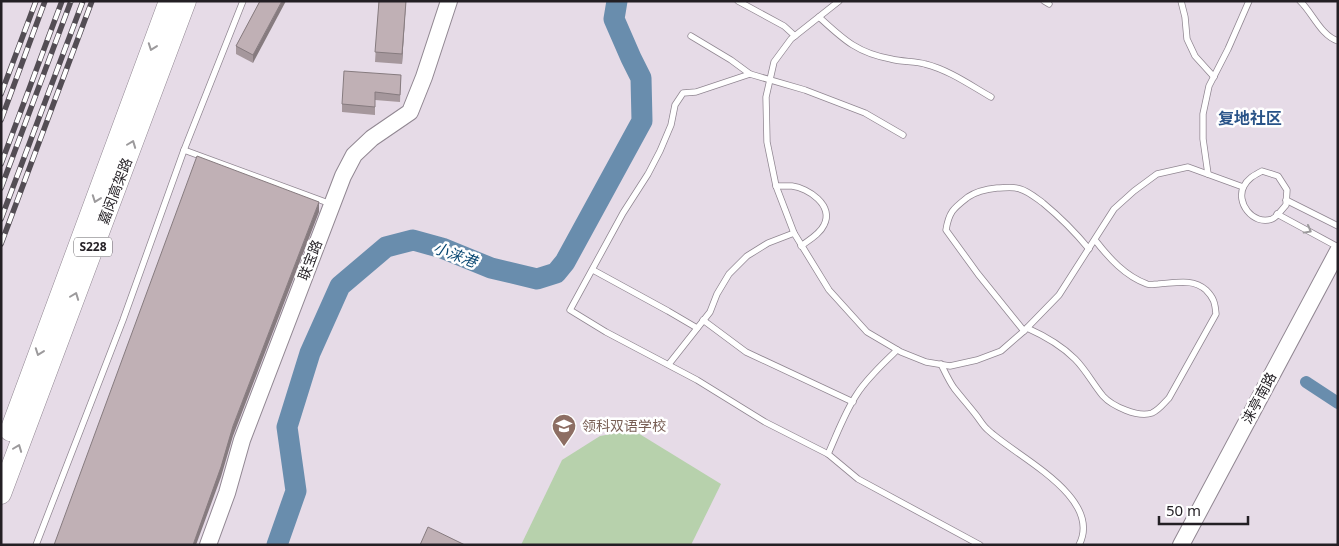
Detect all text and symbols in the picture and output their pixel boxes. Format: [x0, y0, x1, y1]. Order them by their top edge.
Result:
one-way arrow [148, 42, 158, 51]
district label: 复地社区 [1218, 107, 1282, 129]
one-way arrow [126, 140, 136, 148]
street label: 嘉闵高架路 [93, 155, 136, 227]
one-way arrow [92, 195, 102, 203]
one-way arrow [1302, 224, 1311, 234]
street label: 联宝路 [293, 237, 326, 283]
water label: 小涞港 [431, 237, 482, 272]
road number: S228 [74, 238, 112, 256]
one-way arrow [69, 292, 79, 301]
one-way arrow [35, 347, 45, 356]
street label: 涞亭南路 [1237, 369, 1280, 427]
school or university icon: 领科双语学校 [551, 413, 577, 447]
place label: 领科双语学校 [582, 416, 666, 435]
one-way arrow [12, 444, 22, 453]
scale bar [1159, 494, 1248, 526]
text: 50 m [1166, 500, 1201, 520]

